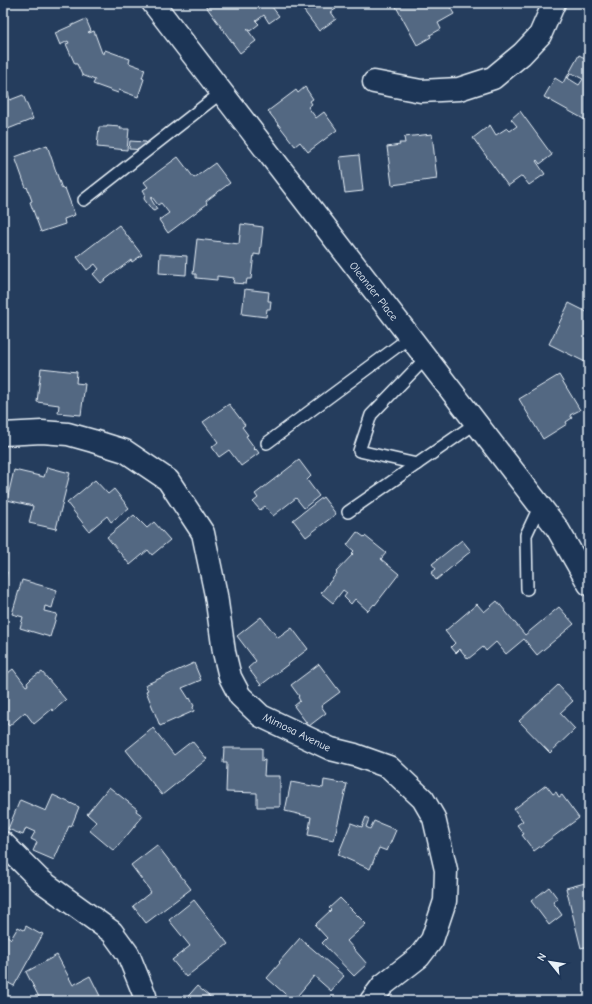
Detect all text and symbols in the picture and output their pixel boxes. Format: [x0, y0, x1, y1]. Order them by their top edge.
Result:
street label: Oleander Place [347, 259, 401, 324]
street label: Mimosa Avenue [261, 710, 333, 755]
north arrow [530, 942, 570, 982]
text: N [534, 951, 549, 964]

